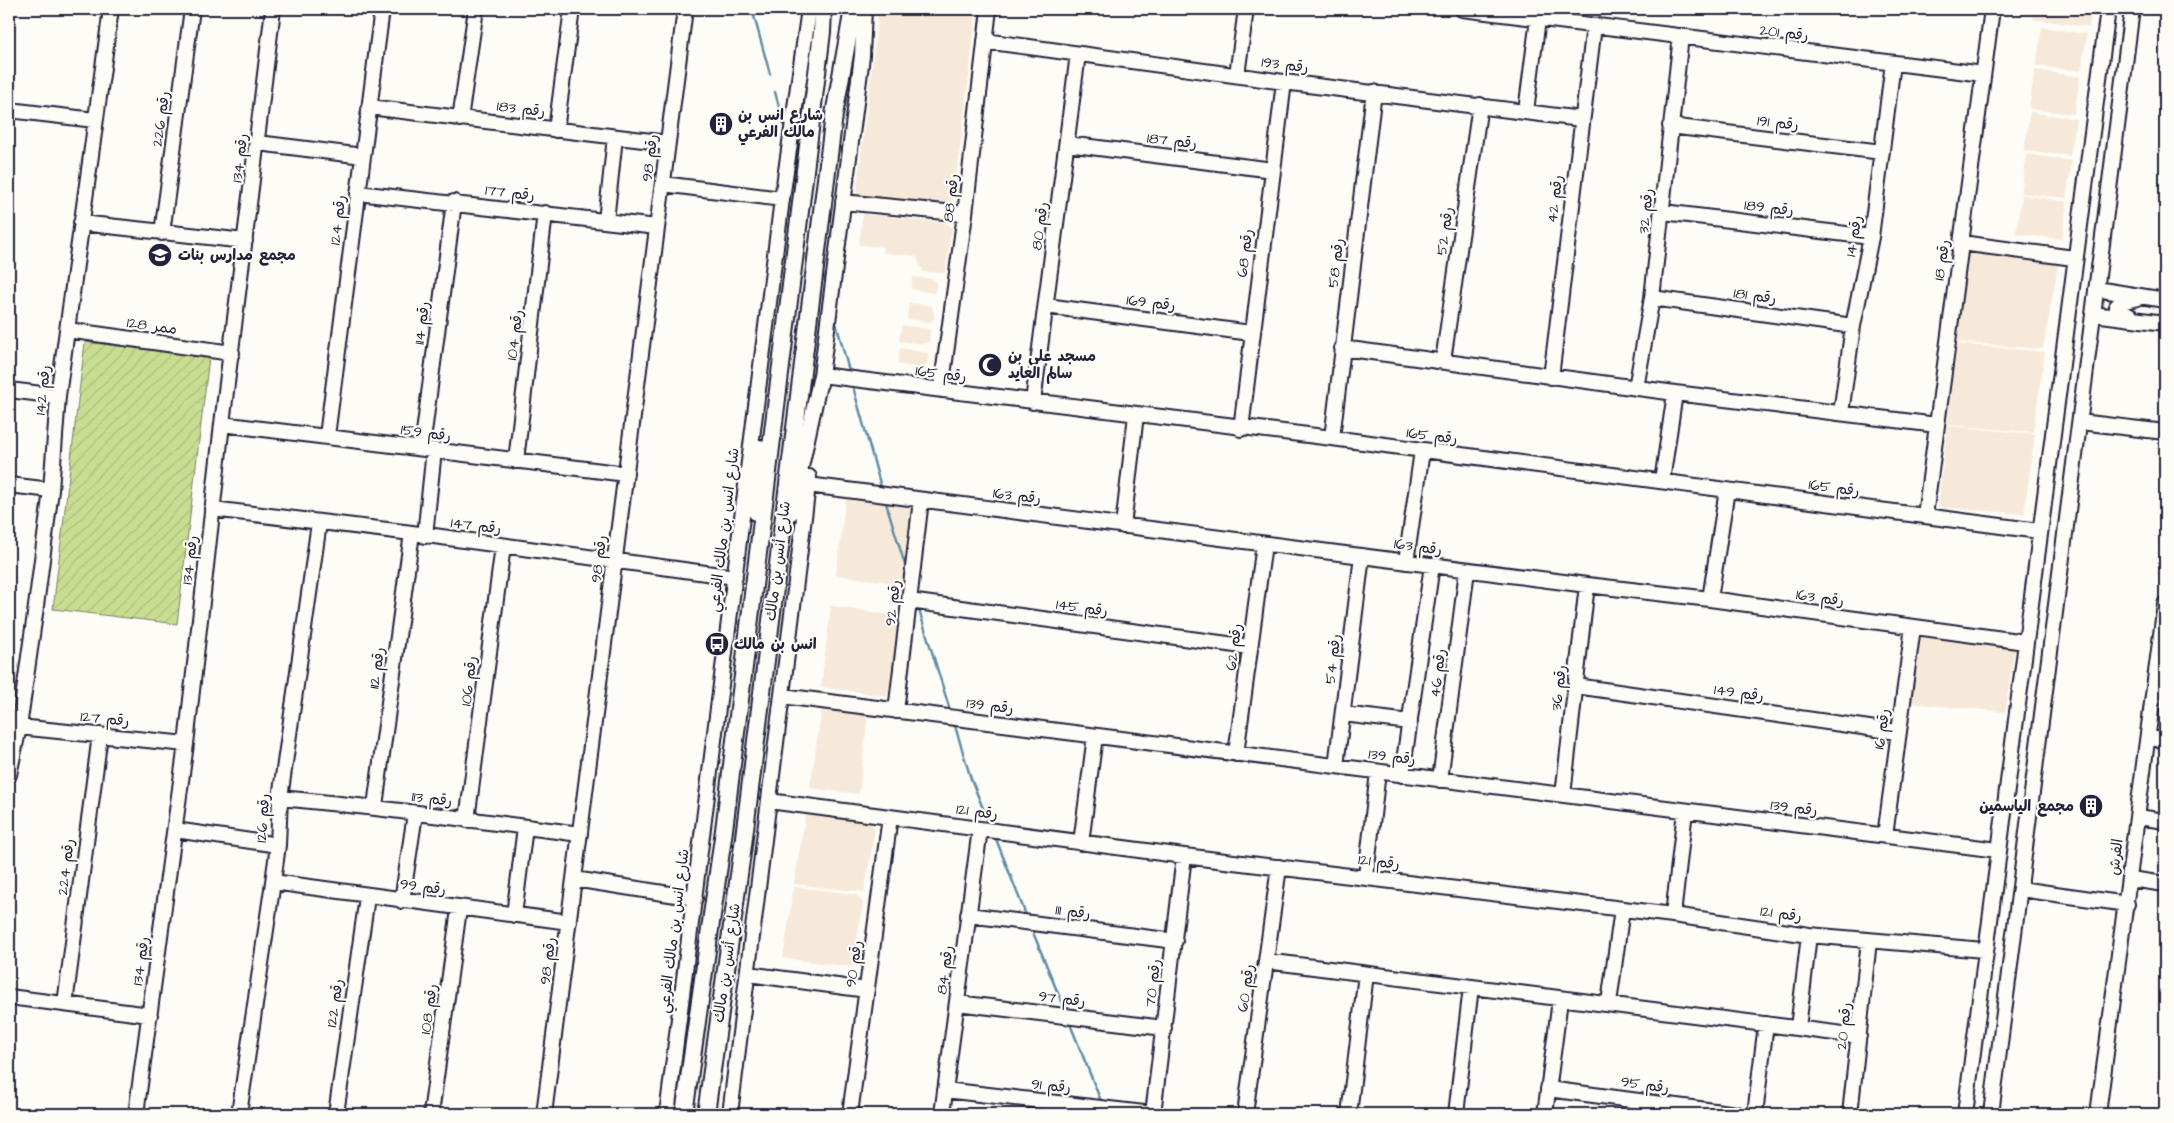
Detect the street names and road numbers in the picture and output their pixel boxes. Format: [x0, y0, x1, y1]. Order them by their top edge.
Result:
street label: رقم 201 [1758, 20, 1810, 47]
street label: رقم 193 [1260, 52, 1310, 79]
street label: رقم 226 [147, 90, 176, 148]
street label: رقم 183 [495, 96, 546, 123]
street label: رقم 191 [1756, 110, 1800, 137]
street label: رقم 187 [1146, 128, 1198, 155]
street label: رقم 134 [227, 132, 254, 184]
street label: رقم 98 [637, 133, 664, 183]
street label: رقم 88 [938, 172, 965, 224]
street label: رقم 42 [1542, 174, 1569, 224]
street label: رقم 177 [484, 180, 536, 207]
street label: رقم 32 [1633, 187, 1660, 235]
street label: رقم 124 [325, 194, 352, 246]
street label: رقم 189 [1743, 195, 1795, 222]
street label: رقم 80 [1026, 200, 1055, 252]
street label: رقم 52 [1431, 205, 1460, 257]
street label: رقم 14 [1840, 214, 1869, 258]
street label: رقم 68 [1232, 228, 1259, 278]
street label: رقم 58 [1323, 237, 1350, 289]
street label: رقم 18 [1929, 238, 1956, 282]
street label: رقم 181 [1732, 283, 1778, 310]
street label: رقم 169 [1125, 290, 1177, 317]
street label: رقم 114 [409, 300, 436, 346]
street label: رقم 104 [501, 308, 530, 362]
street label: ممر 128 [126, 312, 178, 340]
street label: رقم 165 [914, 360, 968, 389]
street label: رقم 142 [30, 364, 57, 416]
street label: رقم 159 [399, 419, 452, 448]
street label: رقم 165 [1405, 422, 1459, 451]
street label: شارع انس بن مالك الفرعي [703, 447, 746, 614]
street label: رقم 165 [1807, 474, 1861, 503]
street label: رقم 163 [992, 483, 1042, 510]
street label: شارع أنس بن مالك [760, 500, 796, 622]
street label: رقم 147 [449, 512, 502, 541]
street label: رقم 163 [1392, 533, 1443, 562]
street label: رقم 134 [177, 534, 204, 586]
street label: رقم 98 [586, 534, 613, 584]
street label: رقم 92 [880, 579, 907, 627]
street label: رقم 163 [1794, 584, 1845, 613]
street label: رقم 145 [1055, 594, 1109, 623]
street label: رقم 62 [1221, 622, 1248, 672]
street label: رقم 54 [1320, 633, 1347, 685]
street label: رقم 112 [364, 646, 391, 690]
street label: رقم 46 [1425, 647, 1452, 699]
street label: رقم 106 [456, 655, 483, 707]
street label: رقم 36 [1546, 664, 1573, 712]
street label: رقم 149 [1713, 679, 1765, 708]
street label: رقم 139 [965, 693, 1015, 720]
street label: رقم 127 [79, 706, 131, 733]
street label: رقم 16 [1869, 707, 1896, 751]
street label: رقم 139 [1367, 744, 1417, 771]
street label: رقم 113 [410, 786, 454, 813]
street label: رقم 126 [251, 793, 276, 843]
street label: رقم 139 [1769, 795, 1819, 822]
street label: رقم 121 [955, 799, 999, 826]
street label: الفرش [2103, 837, 2129, 877]
street label: رقم 224 [52, 838, 81, 897]
street label: شارع انس بن مالك الفرعي [653, 848, 696, 1015]
street label: رقم 121 [1357, 849, 1401, 876]
street label: رقم 99 [398, 873, 447, 902]
street label: رقم 111 [1054, 899, 1092, 926]
street label: رقم 121 [1759, 901, 1803, 928]
street label: شارع أنس بن مالك [708, 902, 746, 1024]
street label: رقم 134 [127, 935, 156, 987]
street label: رقم 98 [535, 936, 562, 986]
street label: رقم 90 [840, 939, 869, 989]
street label: رقم 84 [931, 944, 960, 996]
street label: رقم 70 [1140, 958, 1167, 1008]
street label: رقم 60 [1232, 963, 1261, 1014]
street label: رقم 122 [321, 978, 350, 1029]
street label: رقم 108 [415, 983, 444, 1036]
street label: رقم 97 [1037, 986, 1087, 1013]
street label: رقم 20 [1831, 1001, 1858, 1051]
street label: رقم 95 [1619, 1071, 1671, 1100]
street label: رقم 91 [1030, 1073, 1072, 1100]

